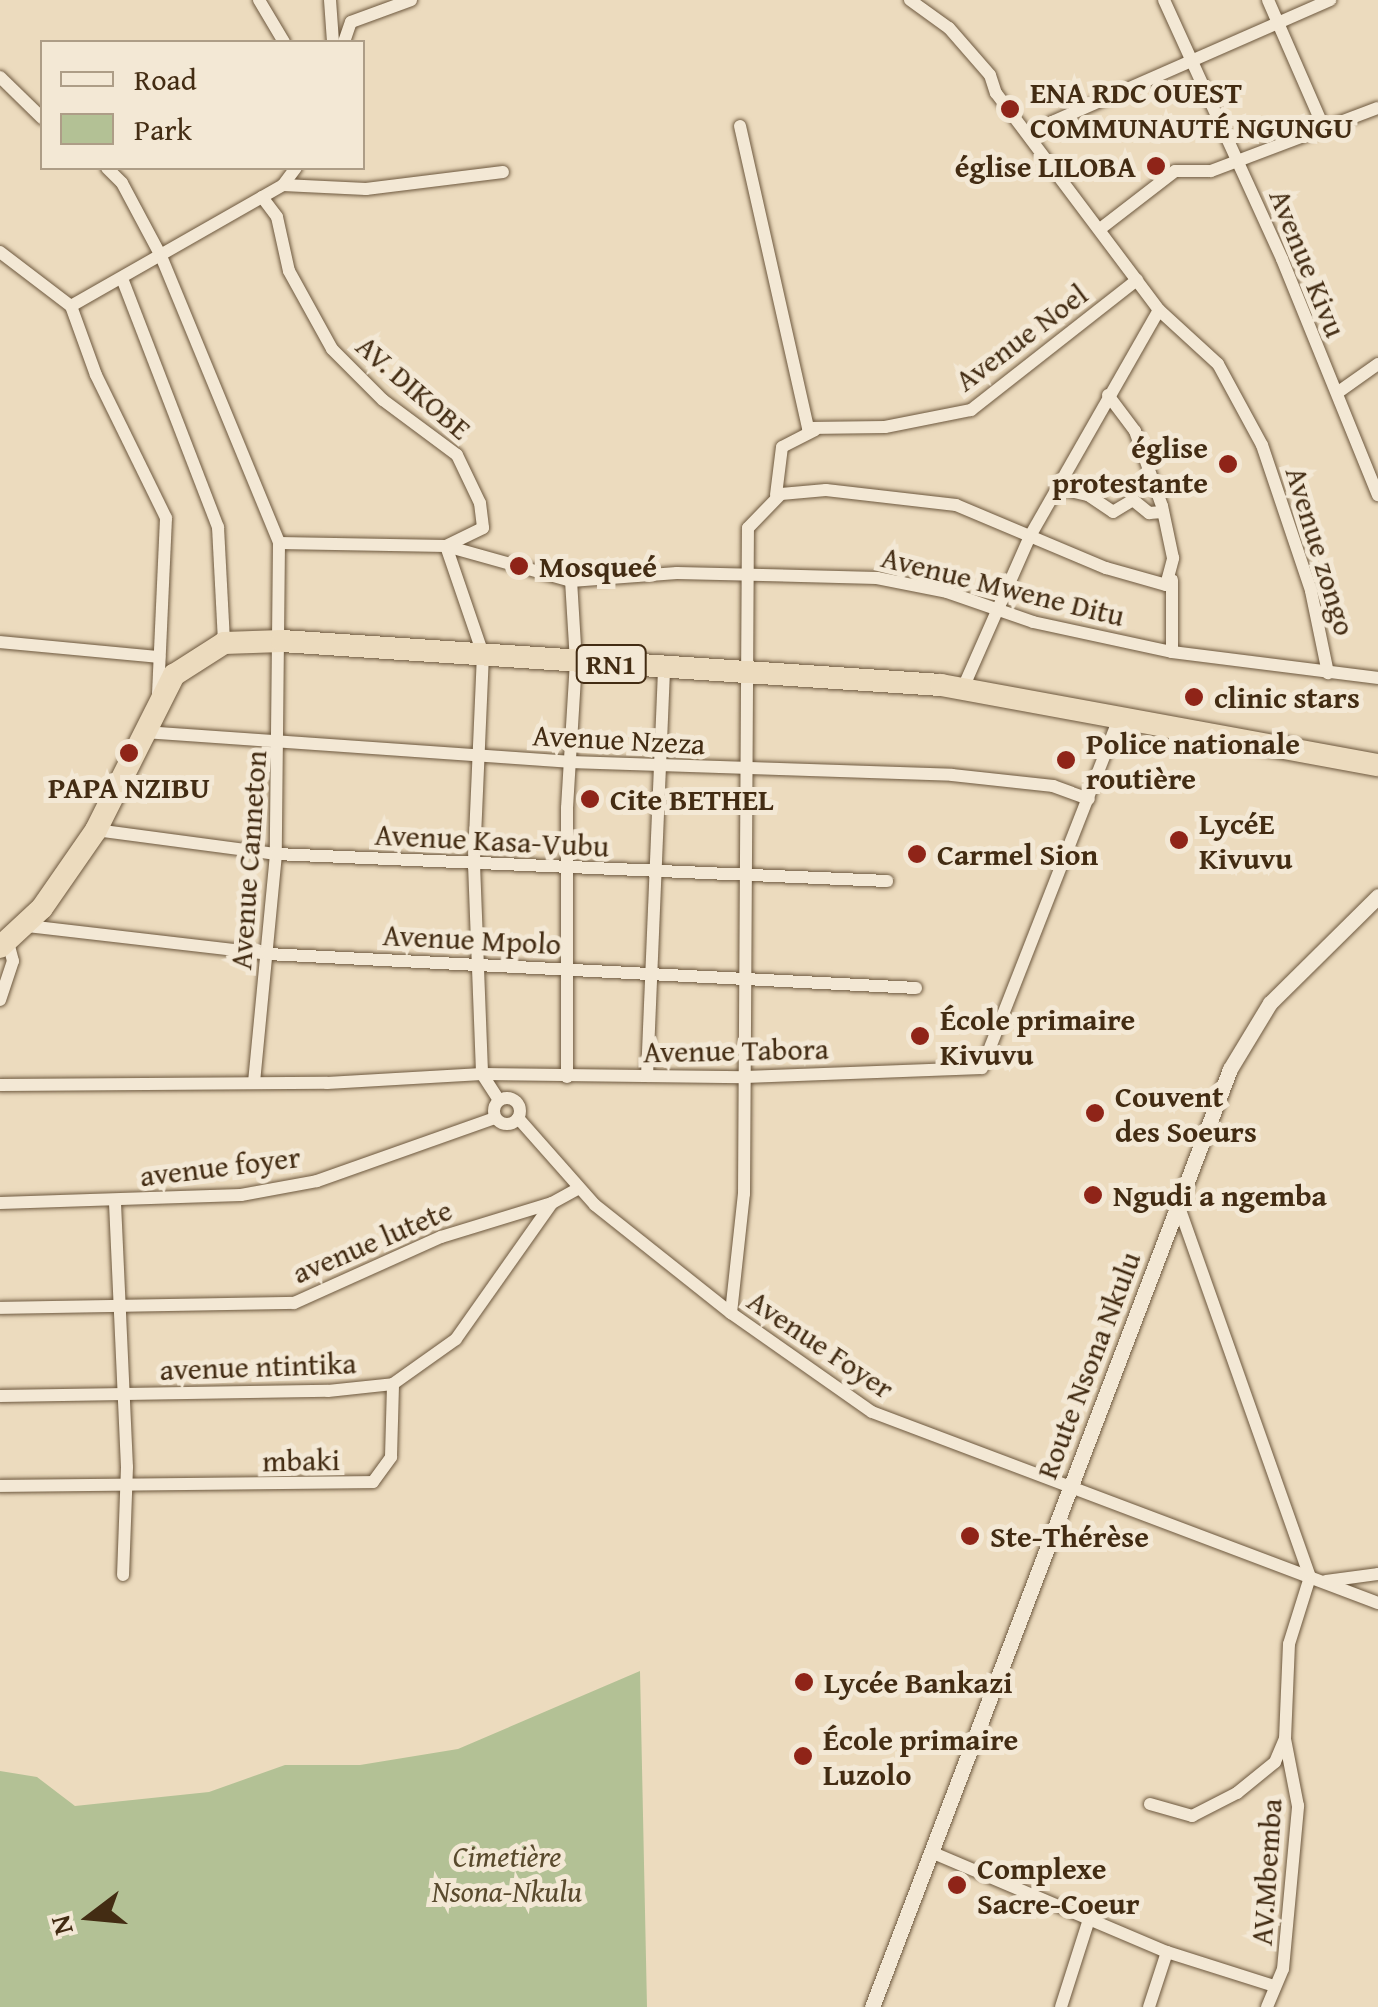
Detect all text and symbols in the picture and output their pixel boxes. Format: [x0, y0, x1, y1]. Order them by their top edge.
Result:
legend [40, 40, 365, 170]
text: Road [134, 57, 197, 101]
place label: ENA RDC OUEST COMMUNAUTÉ NGUNGU [1030, 74, 1353, 144]
marker: ENA RDC OUEST COMMUNAUTÉ NGUNGU [999, 98, 1021, 120]
text: Park [134, 107, 192, 151]
place label: église LILOBA [955, 148, 1136, 184]
marker: église LILOBA [1145, 155, 1167, 177]
street label: Avenue Kivu [1262, 184, 1354, 342]
street label: Avenue Noel [948, 276, 1094, 398]
street label: AV. DIKOBE [349, 327, 479, 447]
place label: église protestante [1052, 429, 1208, 500]
marker: église protestante [1217, 453, 1239, 475]
street label: Avenue zongo [1278, 462, 1364, 640]
street label: Avenue Mwene Ditu [878, 538, 1128, 634]
place label: Mosqueé [539, 548, 657, 584]
marker: Mosqueé [508, 555, 530, 577]
road number: RN1 [574, 641, 648, 687]
place label: clinic stars [1214, 679, 1360, 715]
marker: clinic stars [1183, 686, 1205, 708]
street label: Avenue Nzeza [532, 716, 706, 762]
place label: Police nationale routière [1086, 725, 1300, 796]
marker: PAPA NZIBU [118, 742, 140, 764]
street label: Avenue Canneton [222, 749, 274, 971]
marker: Police nationale routière [1055, 749, 1077, 771]
place label: PAPA NZIBU [48, 769, 210, 805]
place label: Cite BETHEL [610, 781, 774, 817]
marker: Cite BETHEL [579, 788, 601, 810]
place label: LycéE Kivuvu [1199, 805, 1292, 876]
street label: Avenue Kasa-Vubu [374, 816, 610, 864]
marker: LycéE Kivuvu [1168, 829, 1190, 851]
place label: Carmel Sion [937, 836, 1098, 872]
marker: Carmel Sion [906, 843, 928, 865]
street label: Avenue Mpolo [382, 916, 562, 962]
place label: École primaire Kivuvu [940, 1001, 1135, 1072]
marker: École primaire Kivuvu [909, 1025, 931, 1047]
street label: Avenue Tabora [643, 1030, 829, 1070]
place label: Couvent des Soeurs [1115, 1078, 1257, 1148]
marker: Couvent des Soeurs [1084, 1102, 1106, 1124]
street label: avenue foyer [138, 1138, 302, 1194]
place label: Ngudi a ngemba [1113, 1177, 1327, 1213]
marker: Ngudi a ngemba [1082, 1184, 1104, 1206]
street label: avenue lutete [287, 1191, 457, 1291]
street label: Route Nsona Nkulu [1028, 1246, 1148, 1484]
street label: Avenue Foyer [741, 1282, 901, 1406]
street label: avenue ntintika [159, 1345, 357, 1387]
street label: mbaki [262, 1441, 340, 1479]
place label: Ste-Thérèse [990, 1518, 1149, 1554]
marker: Ste-Thérèse [959, 1525, 981, 1547]
place label: Lycée Bankazi [824, 1664, 1013, 1700]
marker: Lycée Bankazi [793, 1671, 815, 1693]
place label: École primaire Luzolo [823, 1721, 1018, 1792]
marker: École primaire Luzolo [792, 1745, 814, 1767]
street label: AV.Mbemba [1243, 1797, 1289, 1947]
park label: Cimetière Nsona-Nkulu [432, 1838, 582, 1908]
place label: Complexe Sacre-Coeur [977, 1850, 1140, 1920]
north arrow [40, 1867, 140, 1967]
marker: Complexe Sacre-Coeur [946, 1874, 968, 1896]
text: N [38, 1911, 83, 1940]

